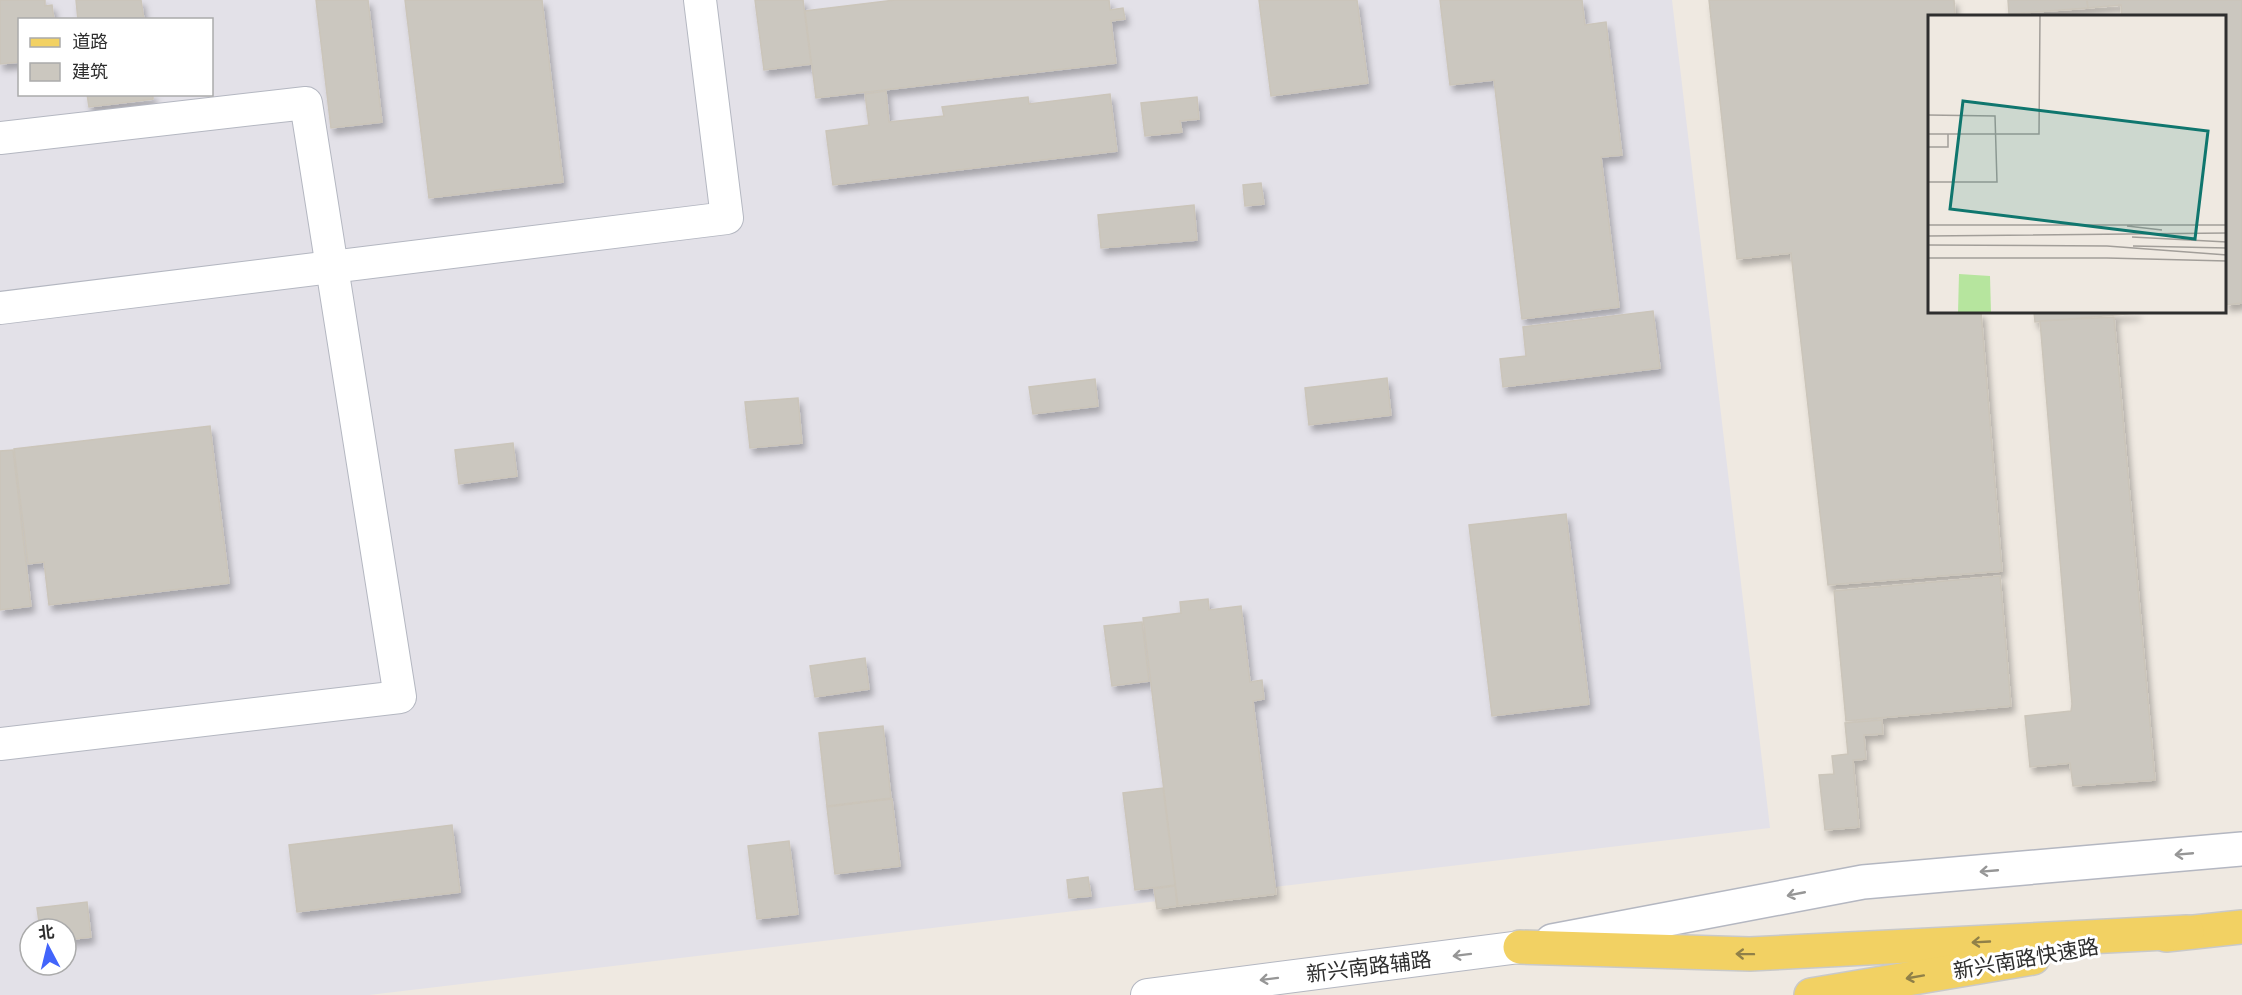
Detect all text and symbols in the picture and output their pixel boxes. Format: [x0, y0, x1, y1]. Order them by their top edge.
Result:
inset map [1928, 15, 2227, 314]
legend [18, 18, 213, 96]
text: 道路 [72, 30, 108, 53]
text: 建筑 [72, 60, 108, 83]
one-way arrow [2174, 849, 2194, 860]
one-way arrow [1980, 866, 2000, 877]
one-way arrow [1787, 889, 1806, 900]
north arrow [18, 917, 78, 977]
text: 北 [37, 921, 55, 943]
street label: 新兴南路快速路 [1951, 931, 2101, 985]
one-way arrow [1972, 937, 1992, 948]
street label: 新兴南路辅路 [1305, 944, 1433, 988]
one-way arrow [1735, 948, 1755, 960]
one-way arrow [1453, 949, 1473, 960]
one-way arrow [1905, 972, 1925, 983]
one-way arrow [1260, 974, 1279, 985]

